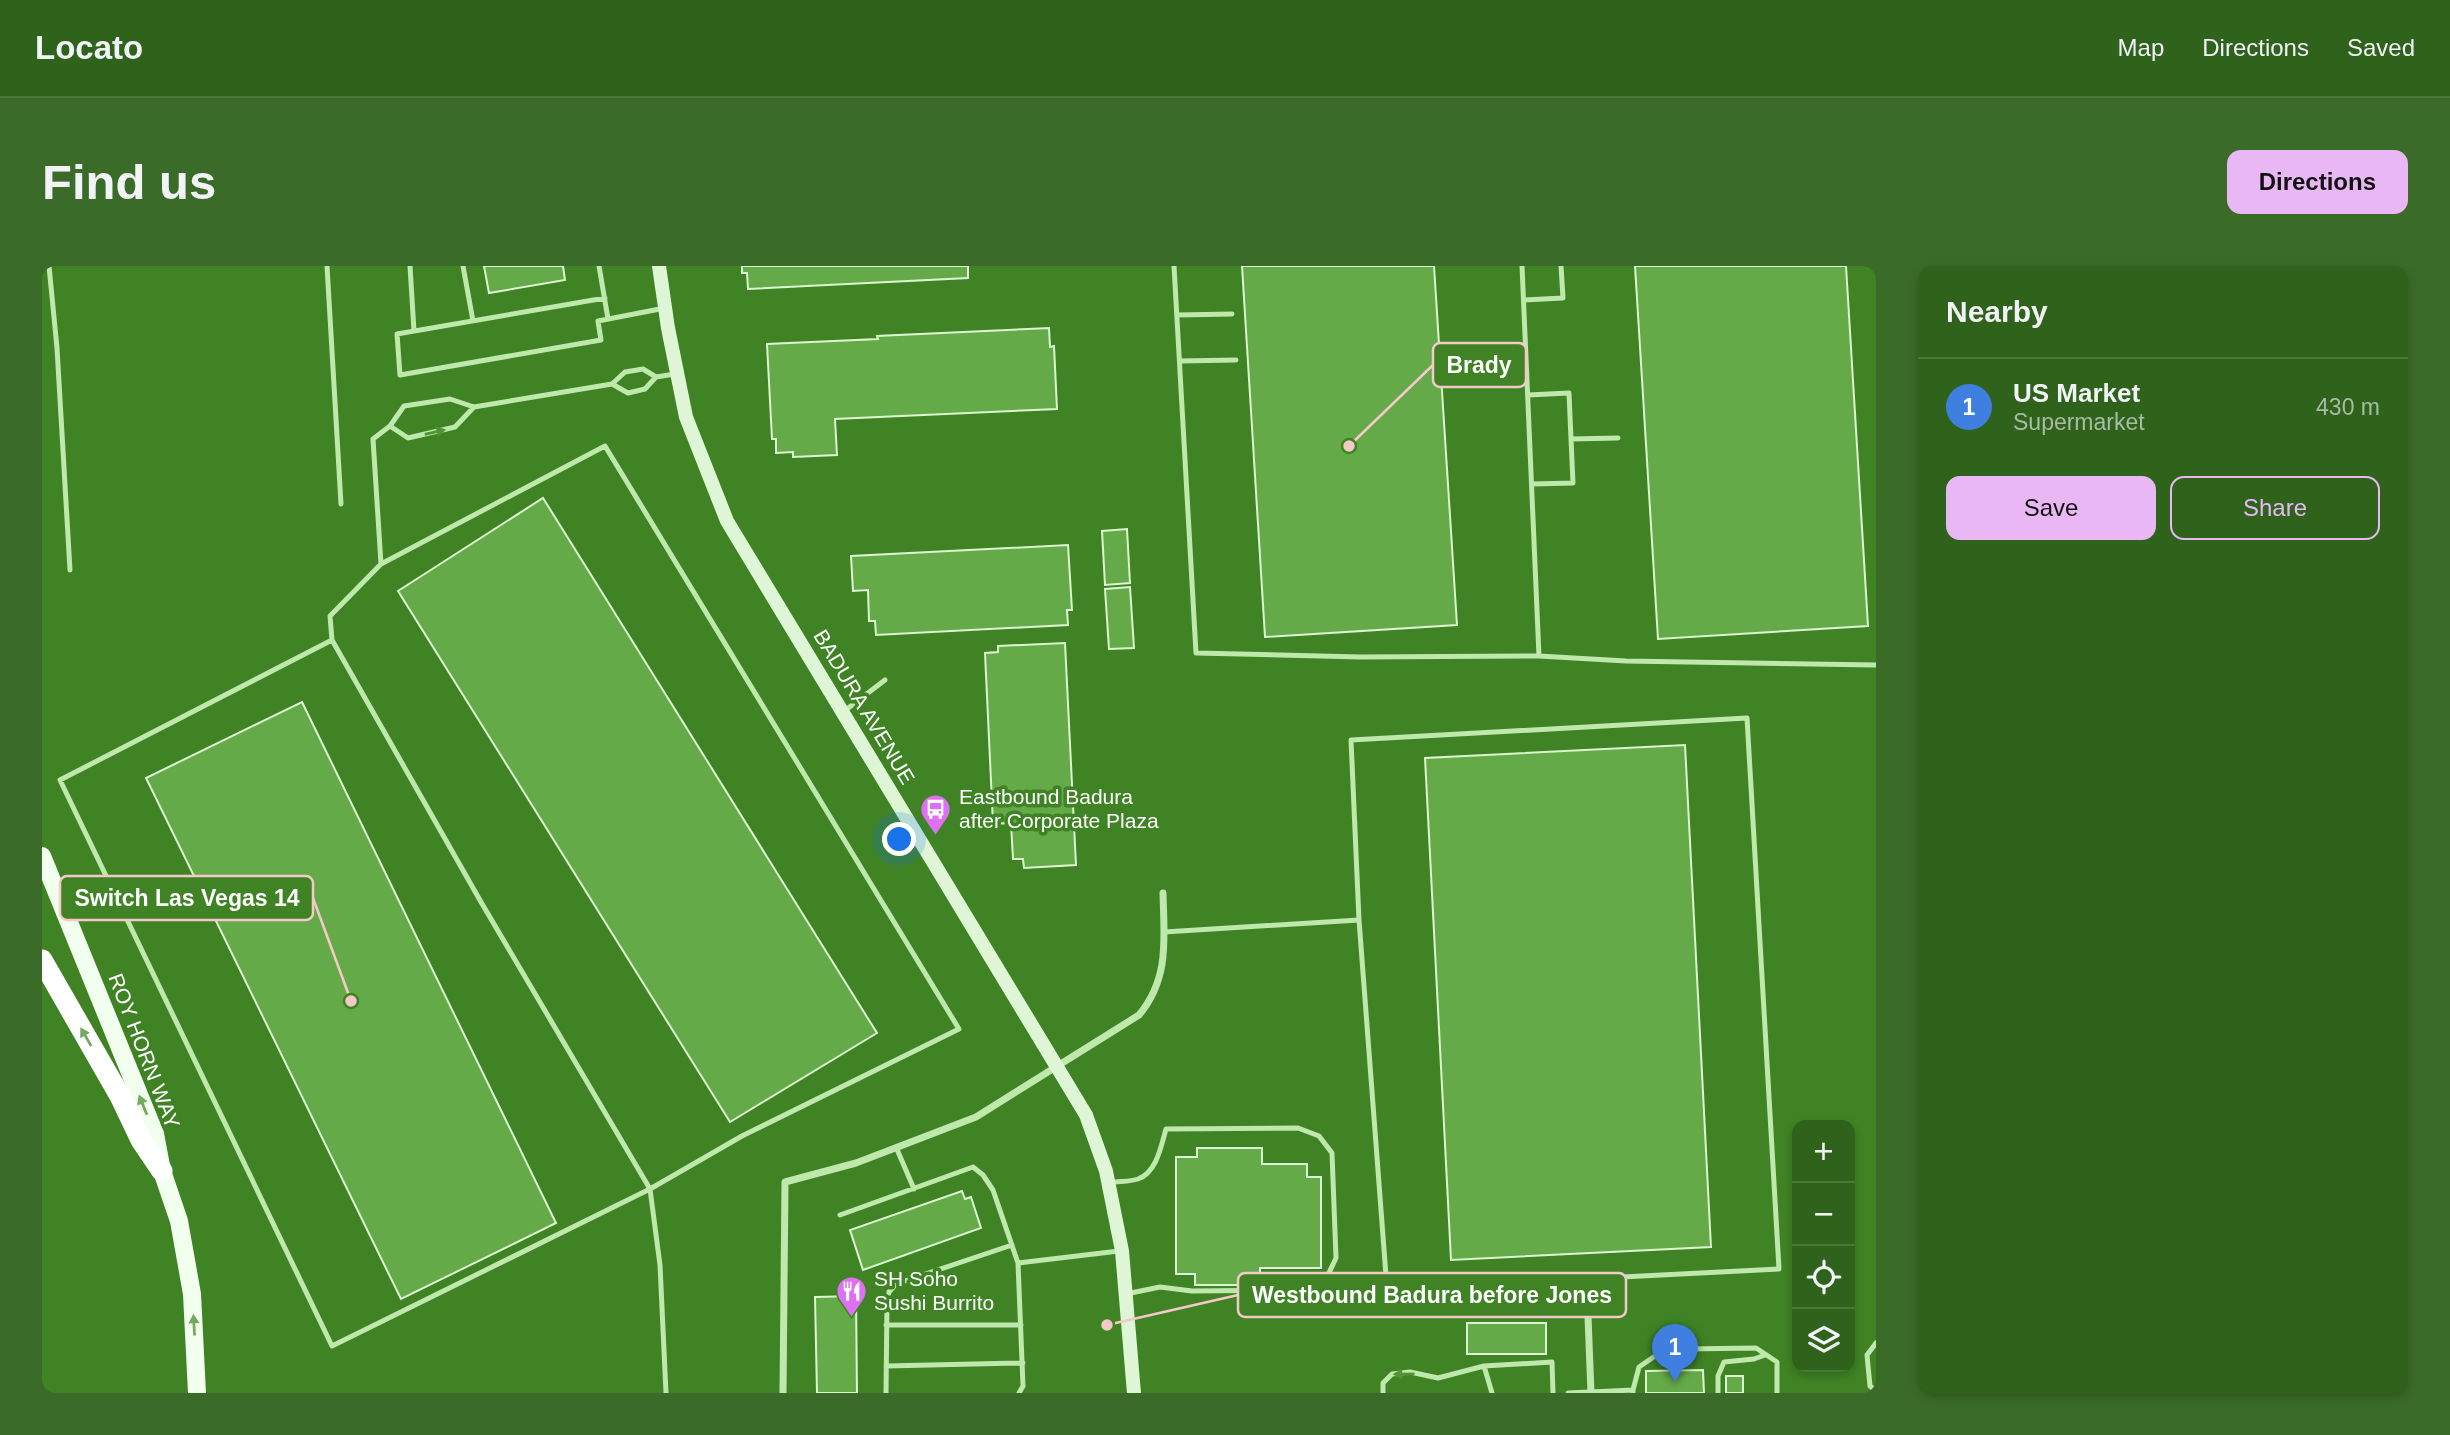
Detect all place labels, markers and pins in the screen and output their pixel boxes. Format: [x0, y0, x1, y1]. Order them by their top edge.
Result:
callout: Brady [1433, 343, 1526, 387]
place label: Eastbound Badura after Corporate Plaza [959, 785, 1159, 832]
bus stop icon: Eastbound Badura after Corporate Plaza [919, 792, 953, 836]
callout: Switch Las Vegas 14 [60, 876, 313, 920]
place label: SH Soho Sushi Burrito [874, 1267, 994, 1314]
callout: Westbound Badura before Jones [1238, 1273, 1626, 1317]
restaurant icon: SH Soho Sushi Burrito [834, 1274, 868, 1318]
pin: 1 [1652, 1324, 1698, 1382]

